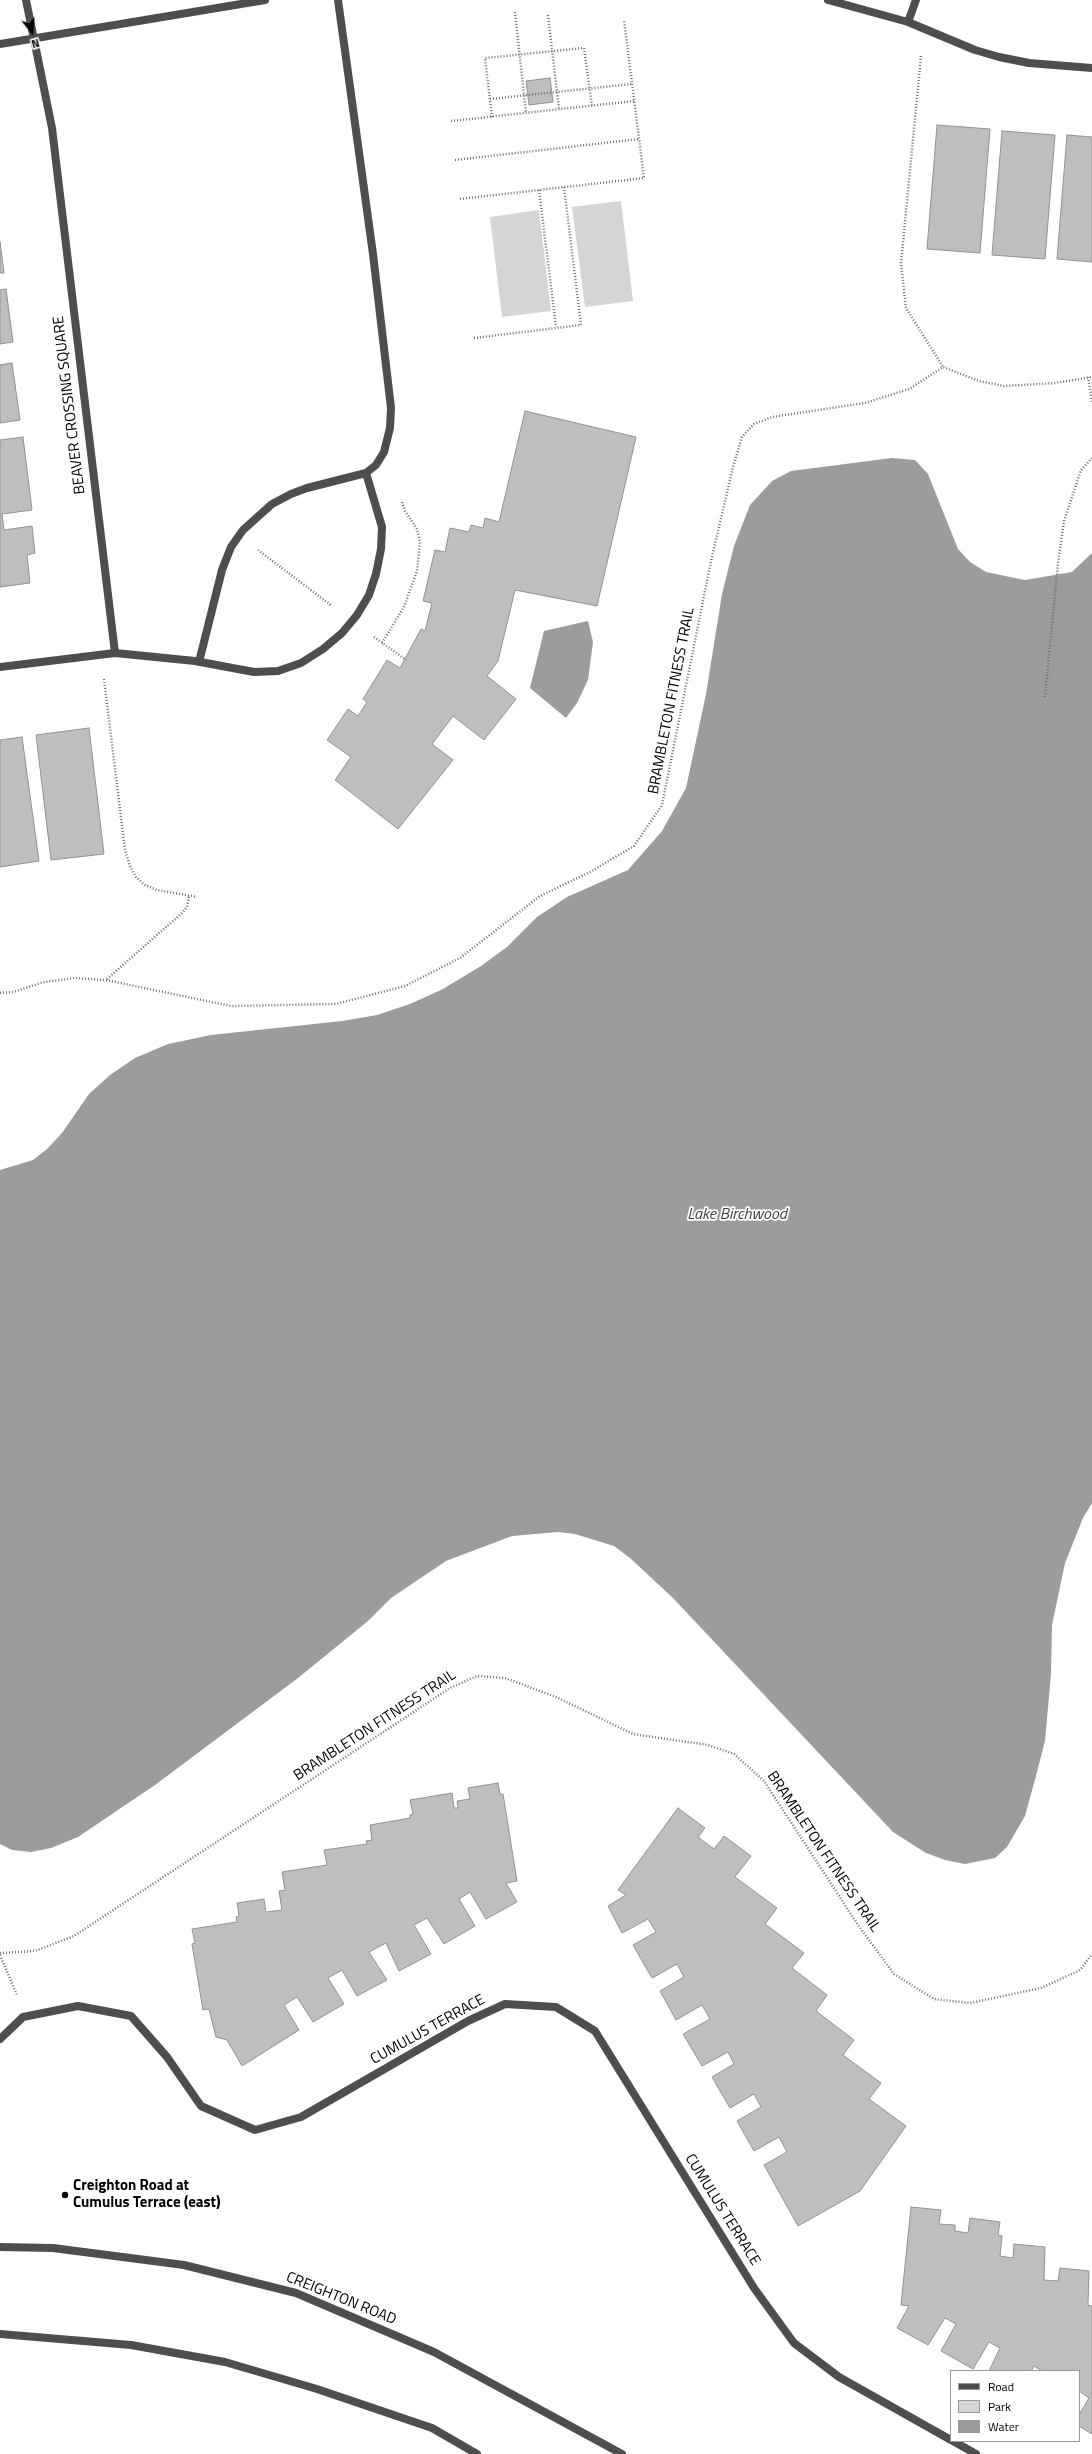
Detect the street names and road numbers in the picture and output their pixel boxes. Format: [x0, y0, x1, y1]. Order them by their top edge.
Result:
street label: BEAVER CROSSING SQUARE [50, 315, 90, 495]
street label: BRAMBLETON FITNESS TRAIL [645, 606, 699, 796]
street label: BRAMBLETON FITNESS TRAIL [290, 1667, 460, 1785]
street label: BRAMBLETON FITNESS TRAIL [762, 1768, 884, 1936]
street label: CUMULUS TERRACE [368, 1991, 488, 2069]
street label: CUMULUS TERRACE [680, 2151, 764, 2269]
street label: CREIGHTON ROAD [283, 2269, 399, 2329]

